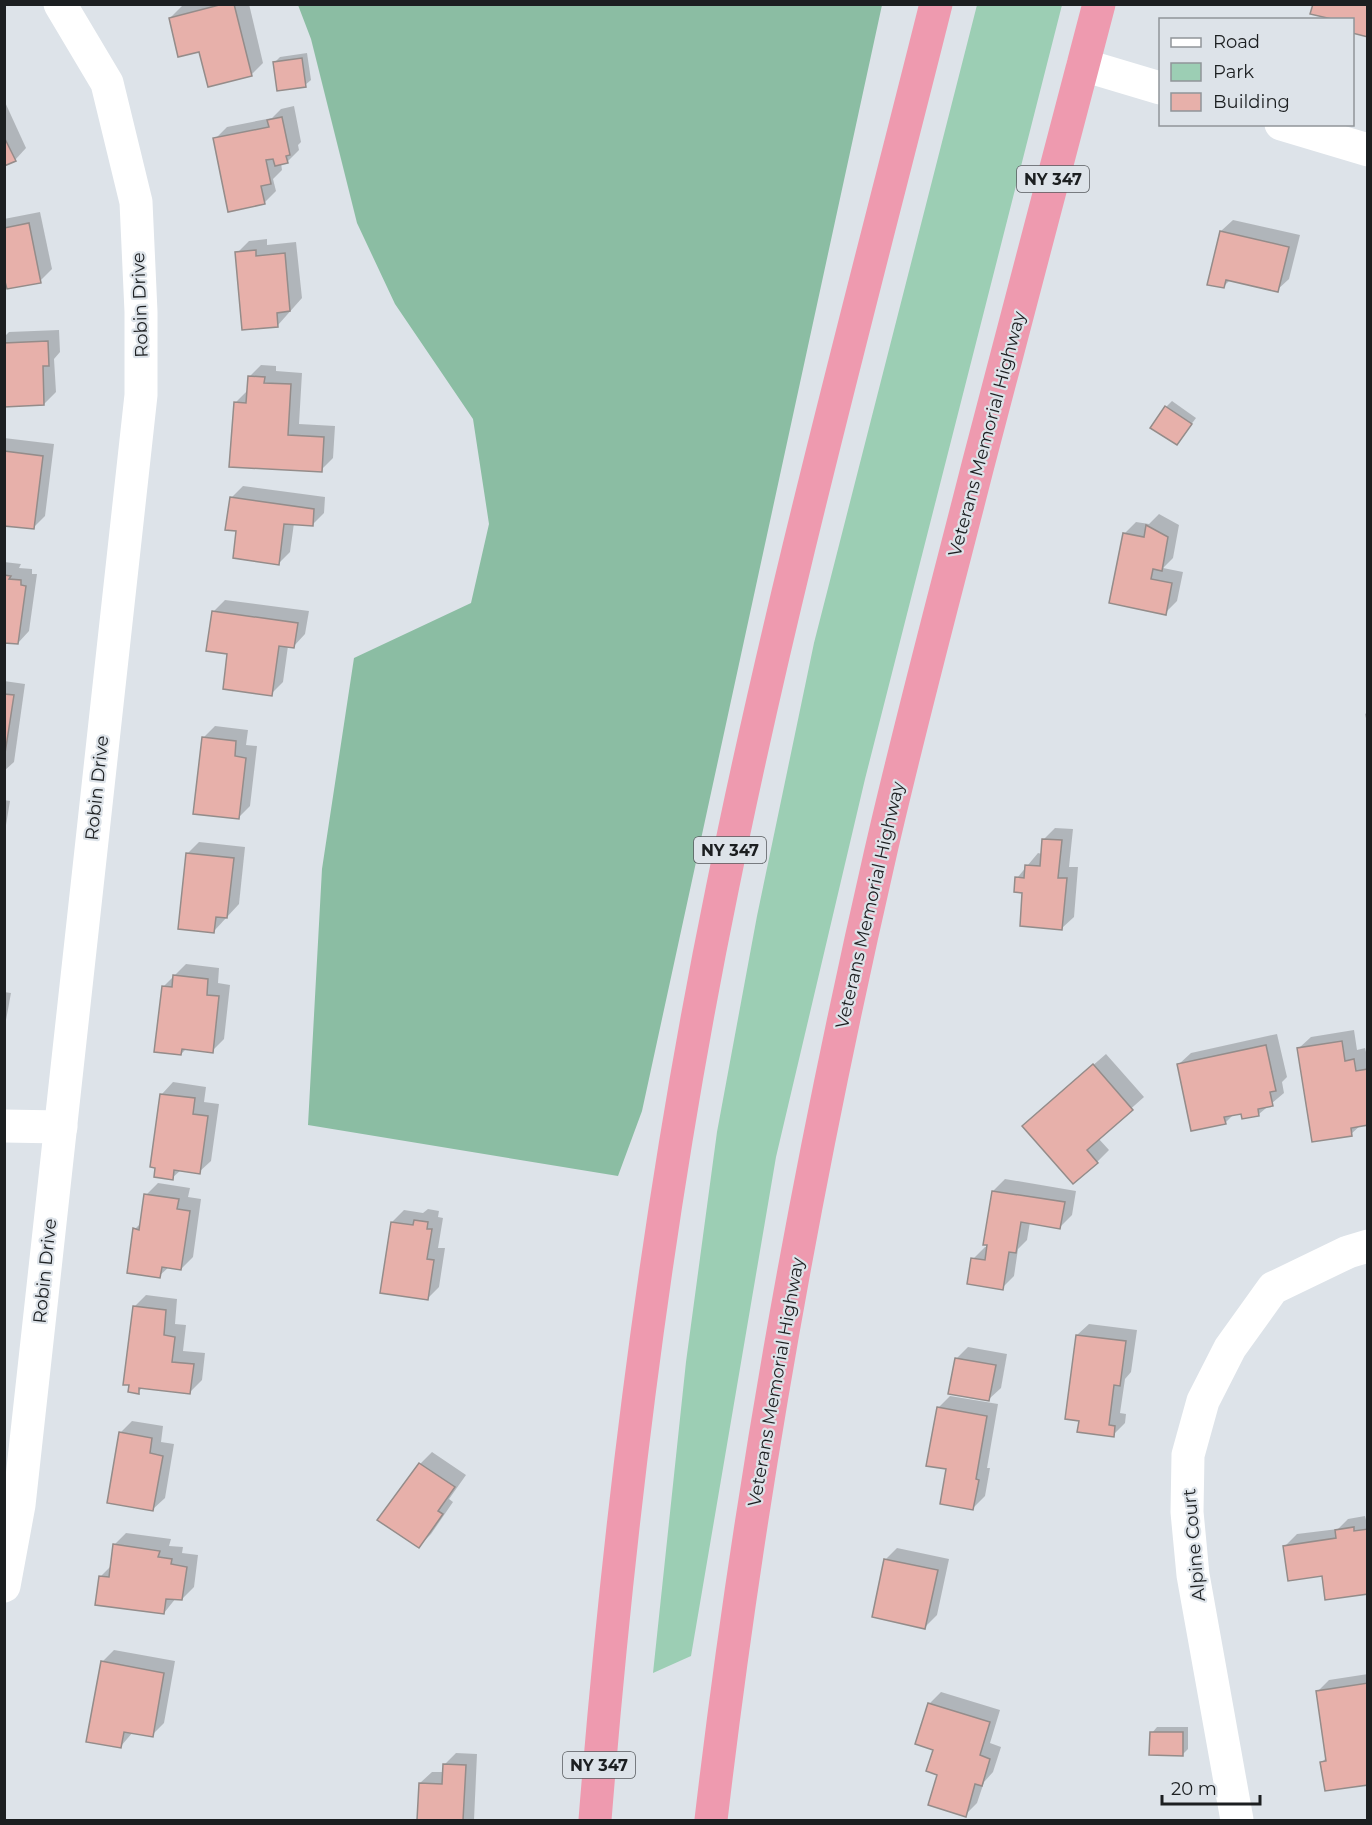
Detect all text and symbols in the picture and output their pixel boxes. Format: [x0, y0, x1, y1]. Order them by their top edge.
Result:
legend [1159, 18, 1354, 126]
text: Road [1213, 31, 1260, 53]
text: Park [1213, 61, 1254, 83]
text: Building [1213, 91, 1290, 113]
road number: NY 347 [1017, 166, 1089, 192]
street label: Robin Drive [127, 252, 153, 358]
street label: Veterans Memorial Highway [944, 309, 1030, 559]
street label: Robin Drive [81, 734, 113, 842]
street label: Veterans Memorial Highway [831, 779, 909, 1031]
road number: NY 347 [694, 837, 766, 863]
street label: Robin Drive [29, 1217, 61, 1325]
street label: Veterans Memorial Highway [743, 1255, 809, 1508]
street label: Alpine Court [1178, 1488, 1210, 1602]
road number: NY 347 [563, 1752, 635, 1778]
scale bar [1162, 1768, 1260, 1806]
text: 20 m [1171, 1778, 1217, 1800]

